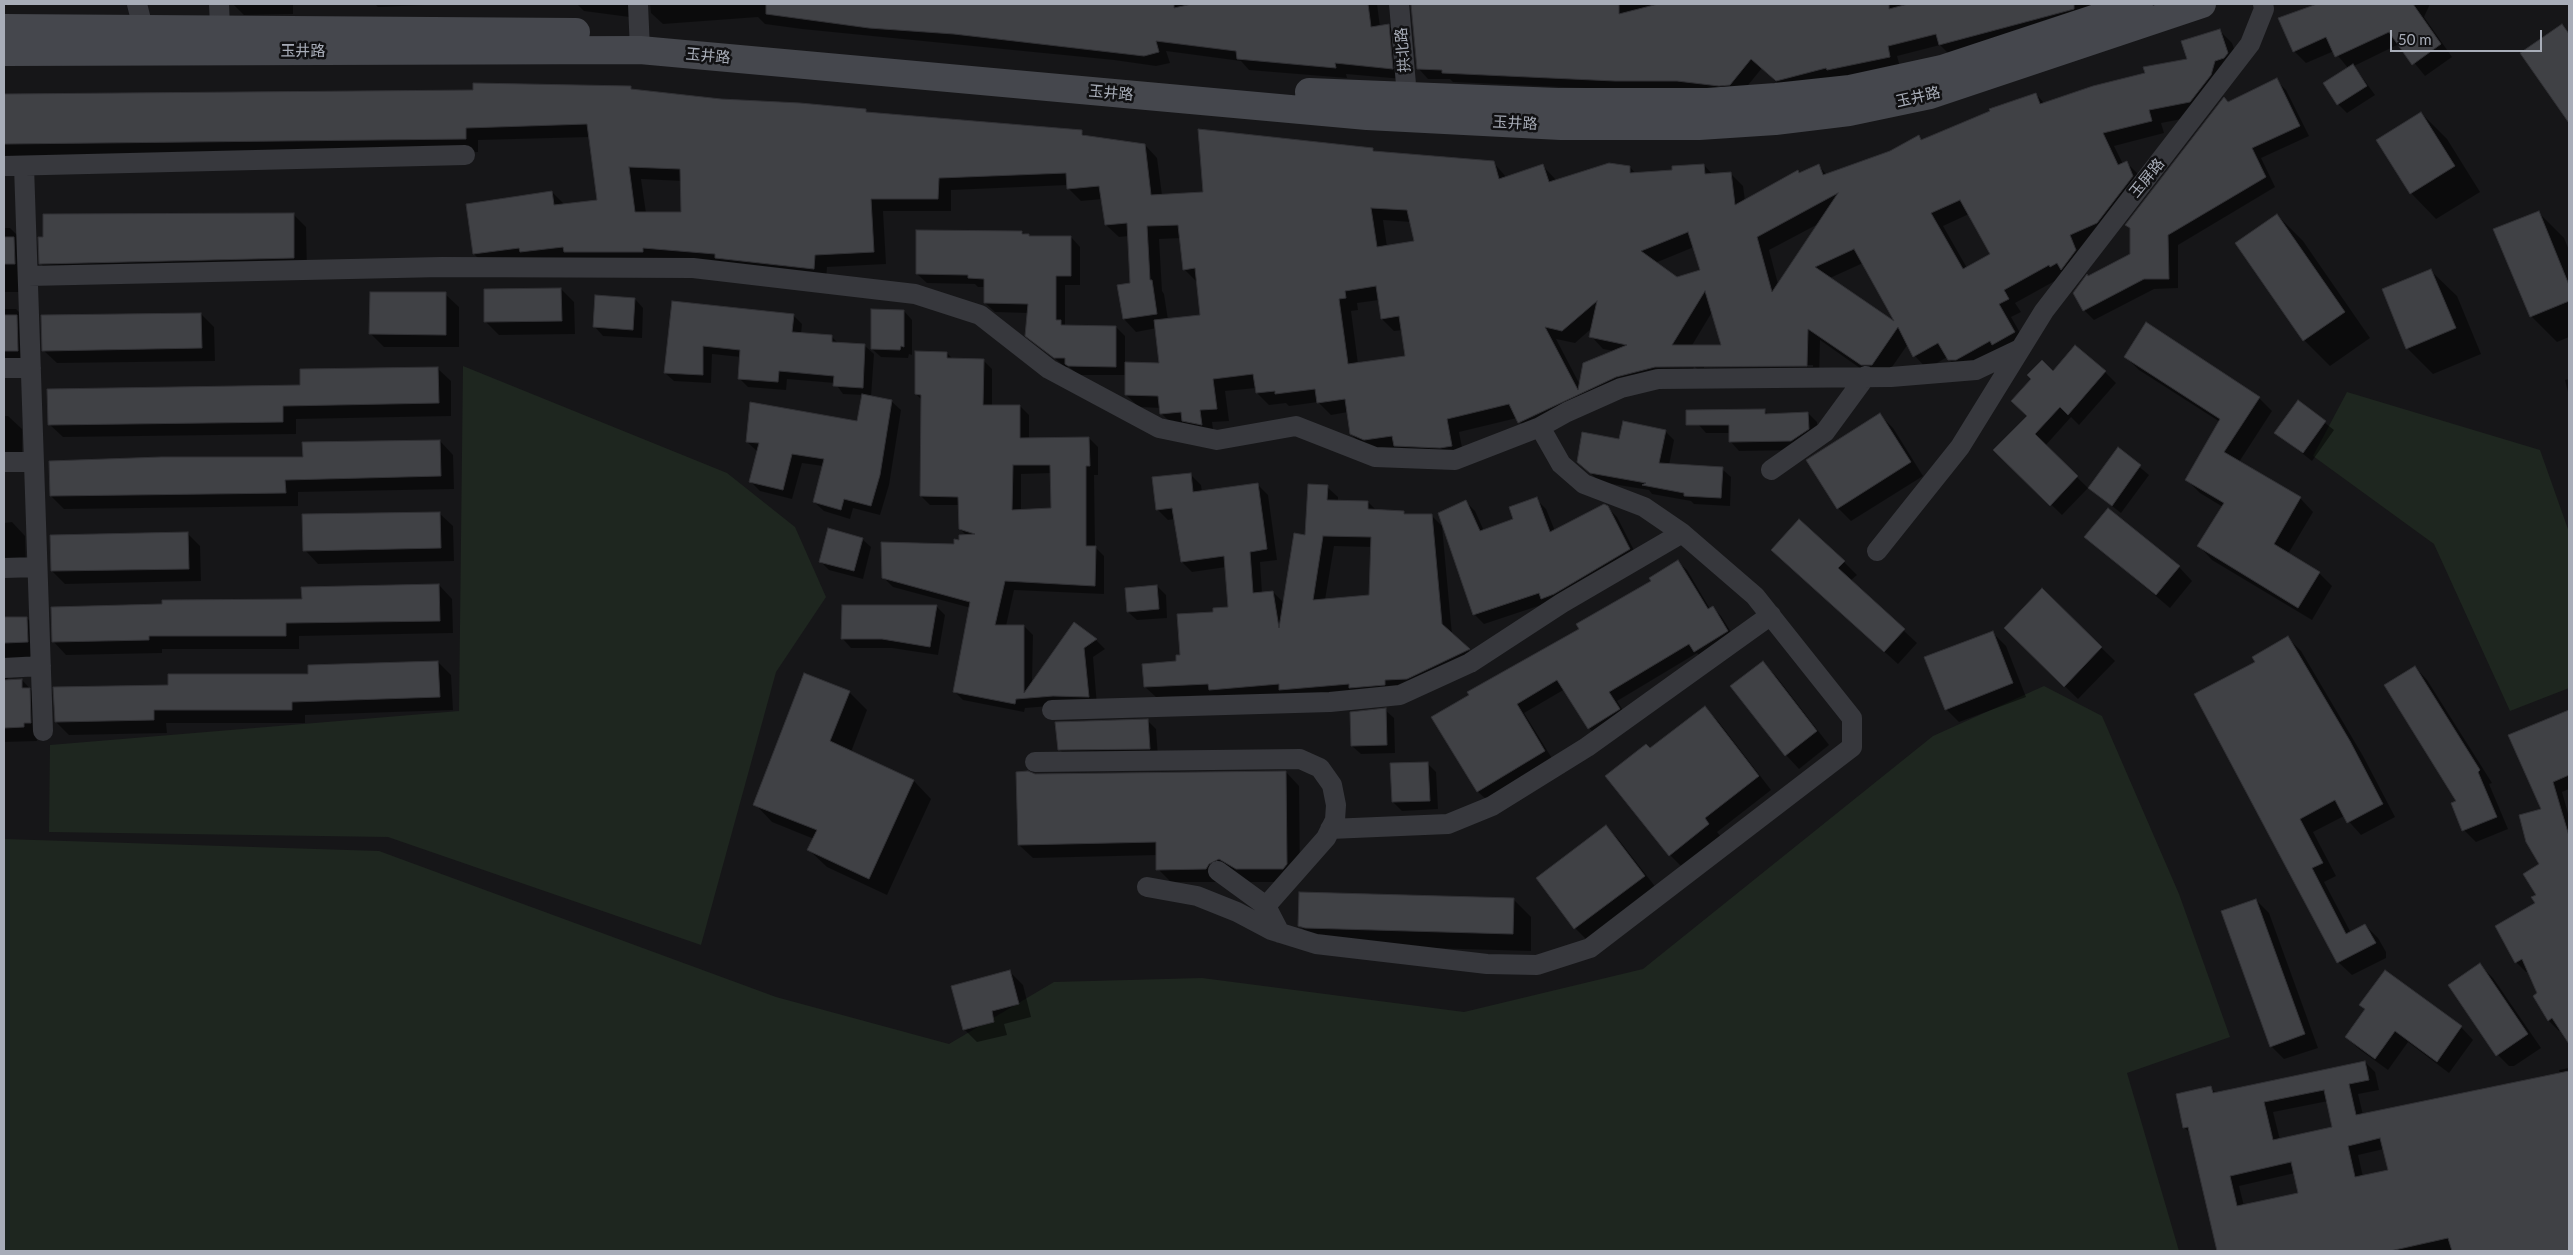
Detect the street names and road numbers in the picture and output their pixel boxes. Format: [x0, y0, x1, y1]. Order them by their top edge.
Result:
street label: 拱北路 [1392, 27, 1414, 73]
street label: 玉井路 [281, 42, 325, 60]
street label: 玉井路 [685, 45, 731, 67]
street label: 玉井路 [1088, 82, 1134, 104]
street label: 玉井路 [1894, 83, 1942, 111]
street label: 玉井路 [1492, 113, 1538, 133]
street label: 玉屏路 [2126, 155, 2168, 201]

